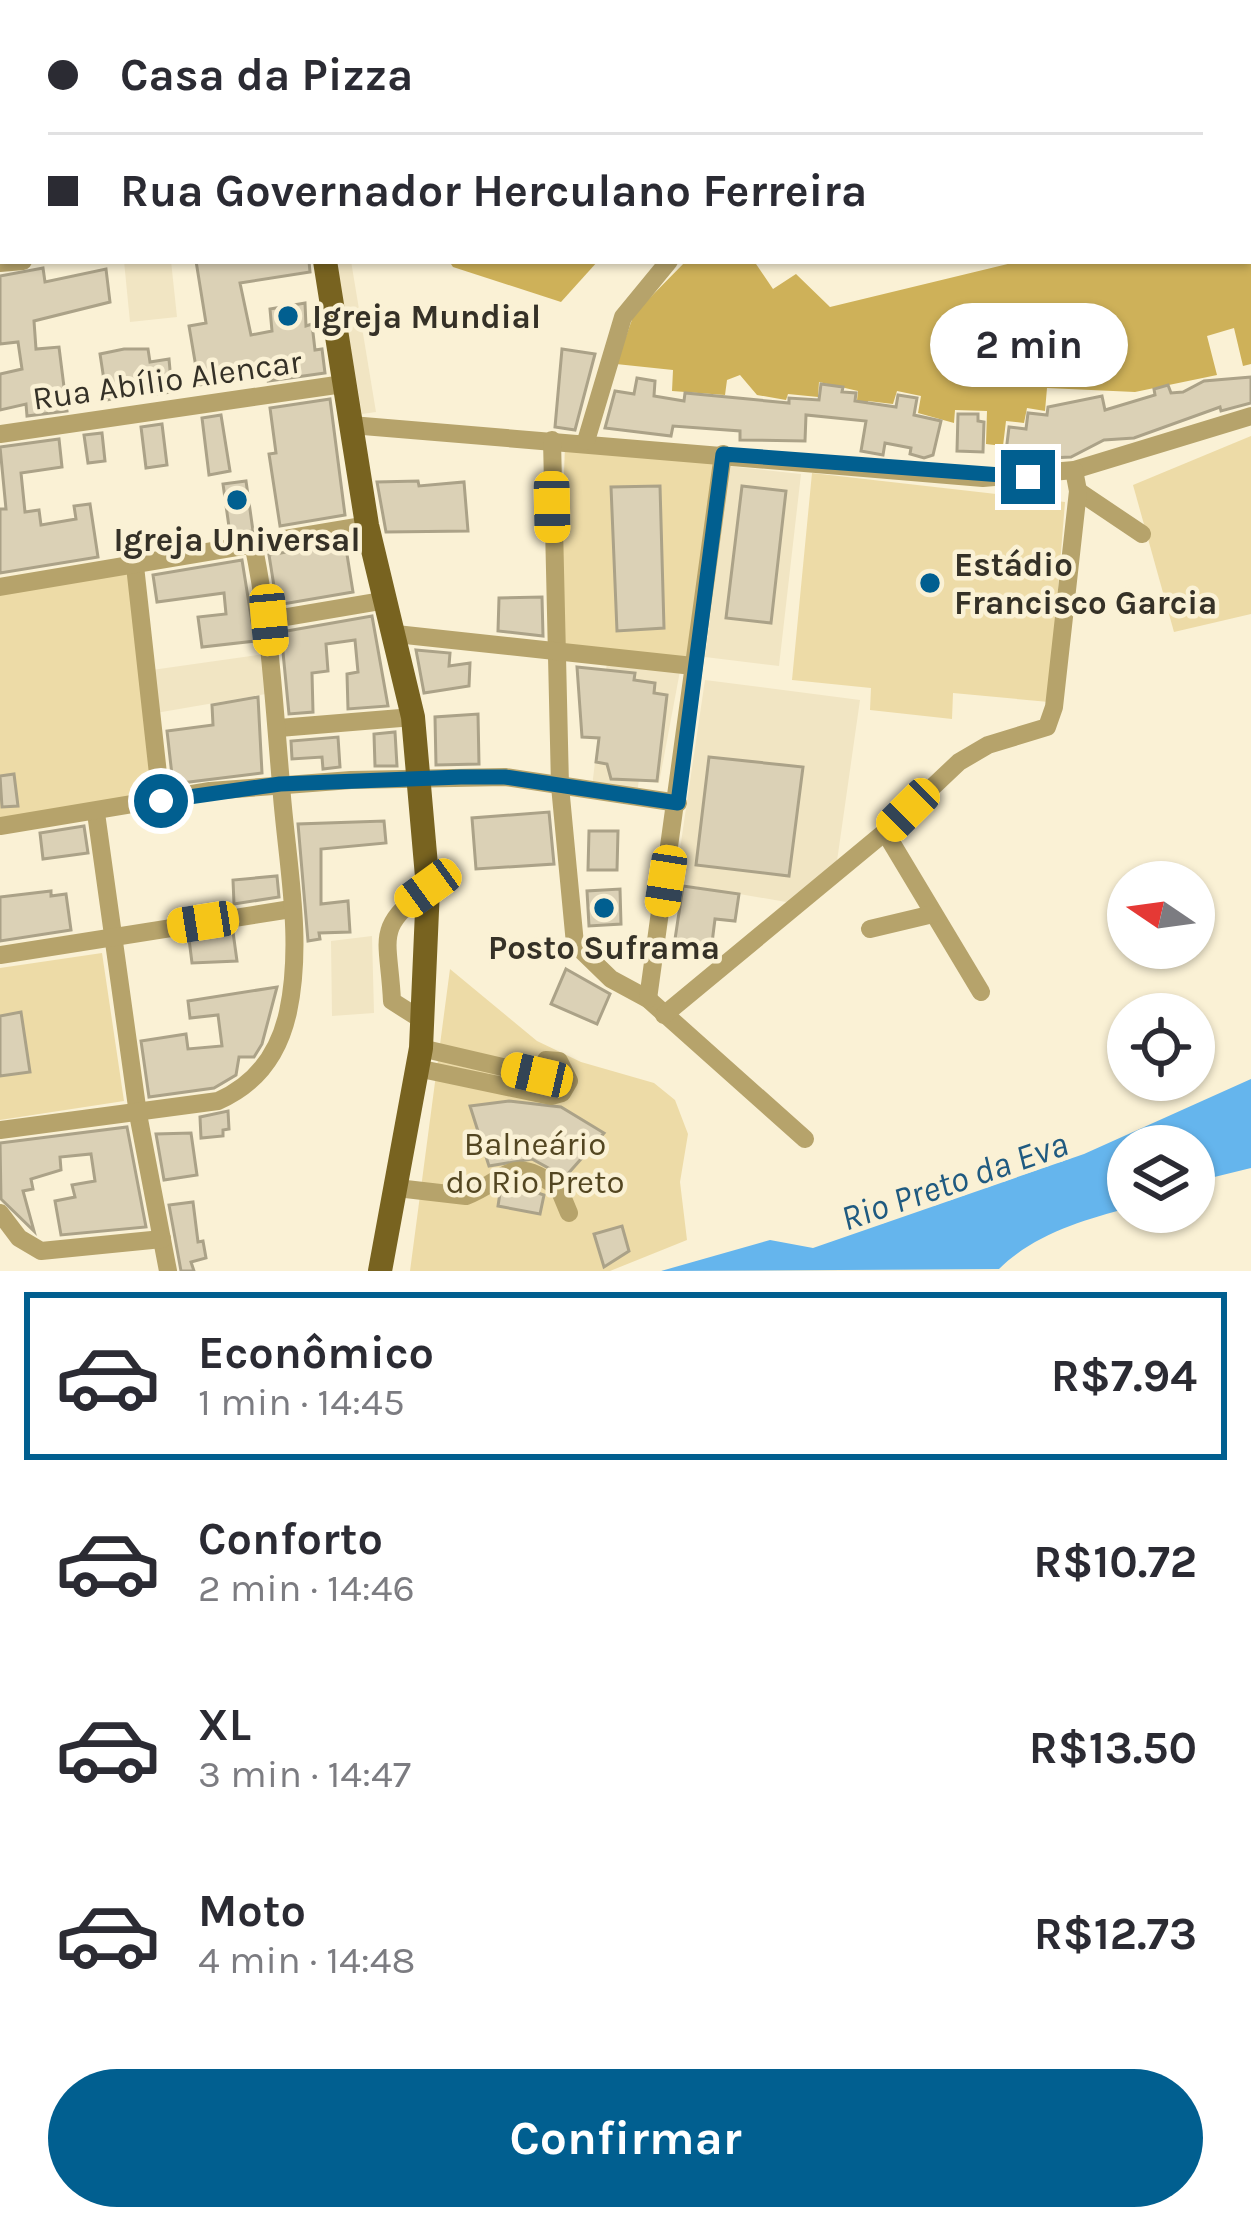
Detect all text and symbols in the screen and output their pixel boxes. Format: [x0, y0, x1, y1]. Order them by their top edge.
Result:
text: Casa da Pizza [120, 49, 413, 101]
text: Rua Governador Herculano Ferreira [120, 165, 867, 217]
place label: Igreja Mundial [312, 298, 541, 336]
marker: Igreja Mundial [275, 303, 301, 329]
callout: 2 min [929, 303, 1127, 387]
text: 2 min [975, 322, 1083, 368]
street label: Rua Abílio Alencar [30, 342, 304, 418]
route end [1001, 450, 1055, 504]
car [533, 471, 571, 543]
marker: Igreja Universal [224, 487, 250, 513]
place label: Igreja Universal [114, 521, 360, 559]
place label: Estádio Francisco Garcia [954, 546, 1217, 622]
marker: Estádio Francisco Garcia [917, 570, 943, 596]
car [248, 583, 290, 657]
car [870, 772, 946, 848]
route start [134, 774, 188, 828]
car [643, 843, 689, 919]
car [388, 852, 468, 924]
north arrow [1107, 861, 1215, 969]
map controls [1107, 861, 1215, 1233]
marker: Posto Suframa [591, 895, 617, 921]
car [165, 899, 241, 945]
place label: Posto Suframa [488, 929, 720, 967]
button: locate [1107, 993, 1215, 1101]
car [498, 1049, 576, 1101]
water label: Rio Preto da Eva [835, 1122, 1073, 1239]
park label: Balneário do Rio Preto [446, 1125, 624, 1201]
button: layers [1107, 1125, 1215, 1233]
icon: car [54, 1322, 162, 1430]
text: Econômico [198, 1327, 434, 1379]
text: R$7.94 [1051, 1350, 1197, 1402]
text: 1 min · 14:45 [198, 1379, 405, 1425]
icon: car [54, 1508, 162, 1616]
text: Conforto [198, 1513, 383, 1565]
text: R$10.72 [1033, 1536, 1197, 1588]
text: 2 min · 14:46 [198, 1565, 415, 1611]
icon: car [54, 1694, 162, 1802]
text: XL [198, 1699, 251, 1751]
text: R$13.50 [1029, 1722, 1197, 1774]
text: 3 min · 14:47 [198, 1751, 411, 1797]
icon: car [54, 1880, 162, 1988]
text: Moto [198, 1885, 306, 1937]
text: R$12.73 [1034, 1908, 1197, 1960]
text: 4 min · 14:48 [198, 1937, 416, 1983]
button: Confirmar [48, 2069, 1203, 2207]

